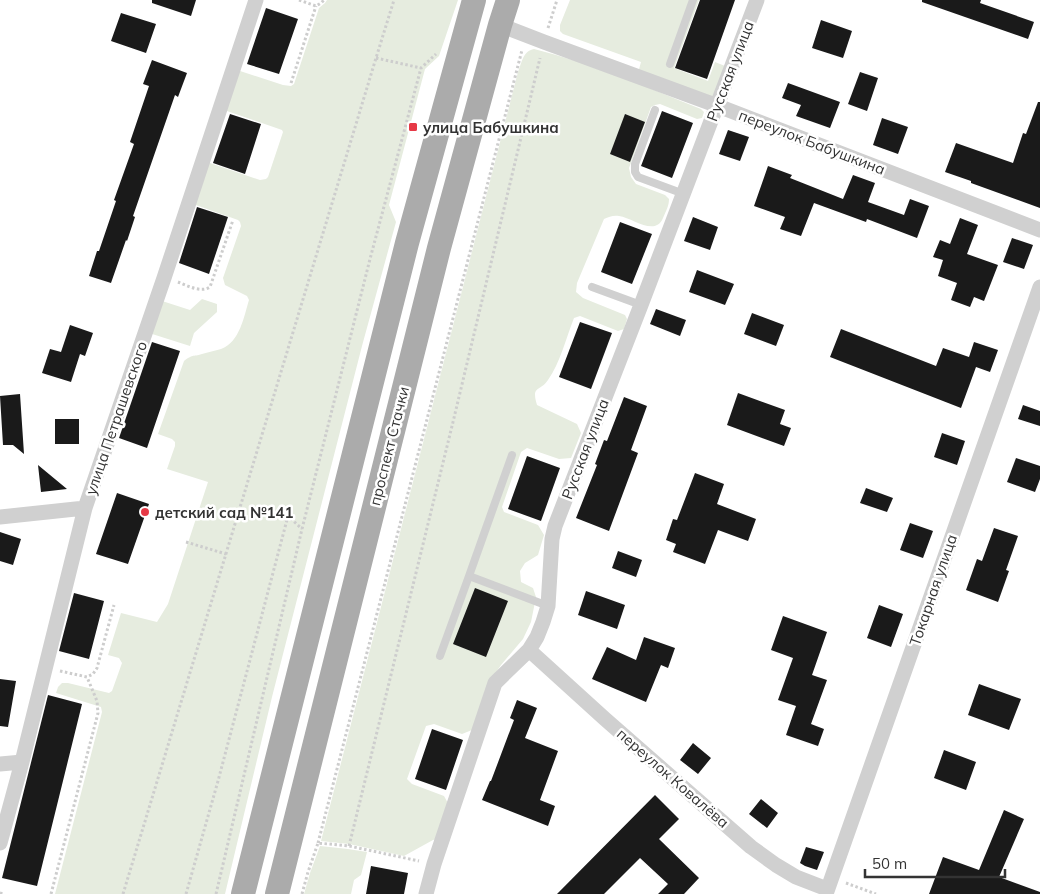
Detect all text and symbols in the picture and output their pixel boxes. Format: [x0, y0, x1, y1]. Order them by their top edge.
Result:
street label: Русская улица [702, 18, 758, 124]
street label: переулок Бабушкина [736, 105, 888, 179]
place label: улица Бабушкина [423, 118, 559, 137]
marker: улица Бабушкина [407, 121, 419, 133]
street label: улица Петрашевского [81, 339, 151, 497]
street label: проспект Стачки [365, 384, 413, 508]
street label: Русская улица [557, 396, 613, 502]
place label: детский сад №141 [155, 503, 294, 522]
marker: детский сад №141 [139, 506, 151, 518]
street label: Токарная улица [905, 532, 961, 648]
street label: переулок Ковалёва [613, 724, 733, 832]
scale bar [865, 846, 1005, 878]
text: 50 m [872, 854, 907, 873]

